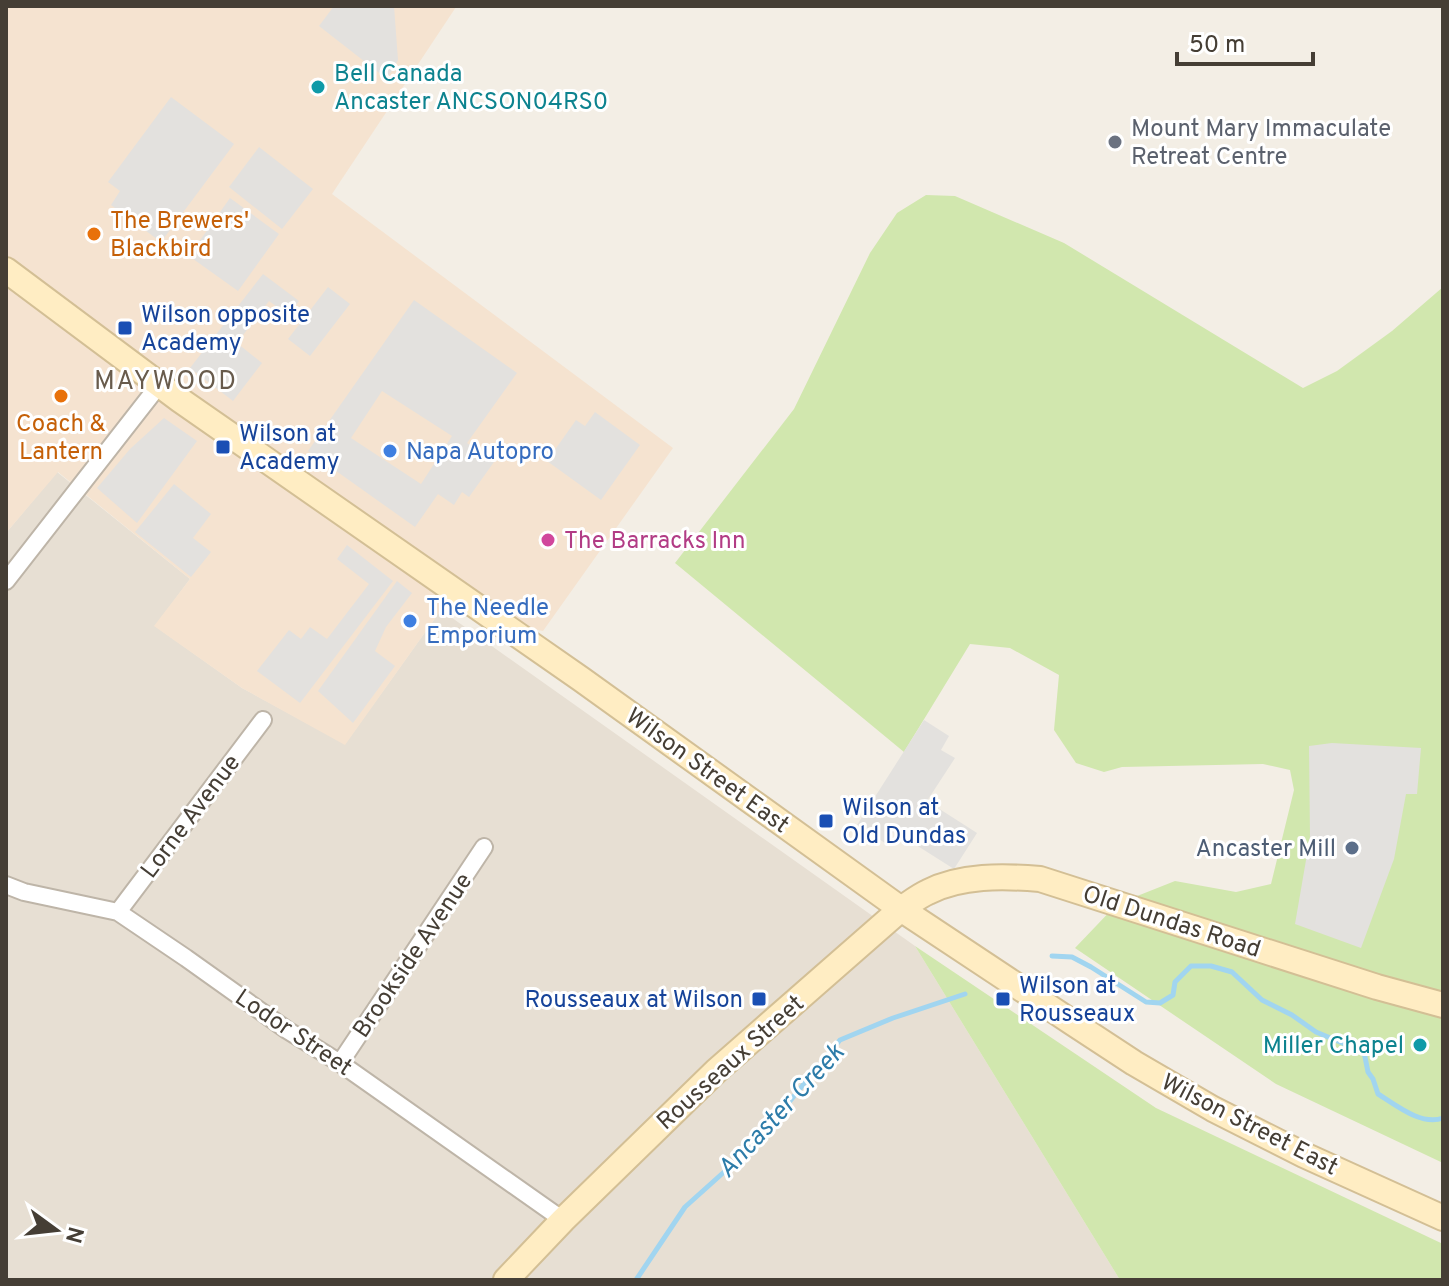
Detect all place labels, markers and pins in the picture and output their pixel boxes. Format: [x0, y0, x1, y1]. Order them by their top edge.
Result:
place label: Bell Canada Ancaster ANCSON04RS0 [334, 60, 608, 118]
marker: Bell Canada Ancaster ANCSON04RS0 [309, 78, 327, 96]
place label: Mount Mary Immaculate Retreat Centre [1131, 115, 1391, 173]
marker: Mount Mary Immaculate Retreat Centre [1106, 133, 1124, 151]
place label: The Brewers' Blackbird [110, 207, 249, 265]
marker: The Brewers' Blackbird [85, 225, 103, 243]
place label: Wilson opposite Academy [141, 301, 310, 359]
marker: Wilson opposite Academy [116, 319, 134, 337]
marker: Coach & Lantern [52, 387, 70, 405]
place label: Coach & Lantern [16, 410, 106, 468]
place label: Wilson at Academy [239, 420, 339, 478]
marker: Wilson at Academy [214, 438, 232, 456]
place label: Napa Autopro [406, 438, 554, 468]
marker: Napa Autopro [381, 442, 399, 460]
place label: The Barracks Inn [564, 527, 746, 557]
marker: The Barracks Inn [539, 531, 557, 549]
place label: The Needle Emporium [426, 594, 549, 652]
marker: The Needle Emporium [401, 612, 419, 630]
place label: Wilson at Old Dundas [842, 794, 966, 852]
marker: Wilson at Old Dundas [817, 812, 835, 830]
place label: Ancaster Mill [1196, 835, 1336, 865]
marker: Ancaster Mill [1343, 839, 1361, 857]
place label: Wilson at Rousseaux [1019, 972, 1135, 1030]
place label: Rousseaux at Wilson [524, 986, 743, 1016]
marker: Rousseaux at Wilson [750, 990, 768, 1008]
marker: Wilson at Rousseaux [994, 990, 1012, 1008]
place label: Miller Chapel [1263, 1032, 1404, 1062]
marker: Miller Chapel [1411, 1036, 1429, 1054]

